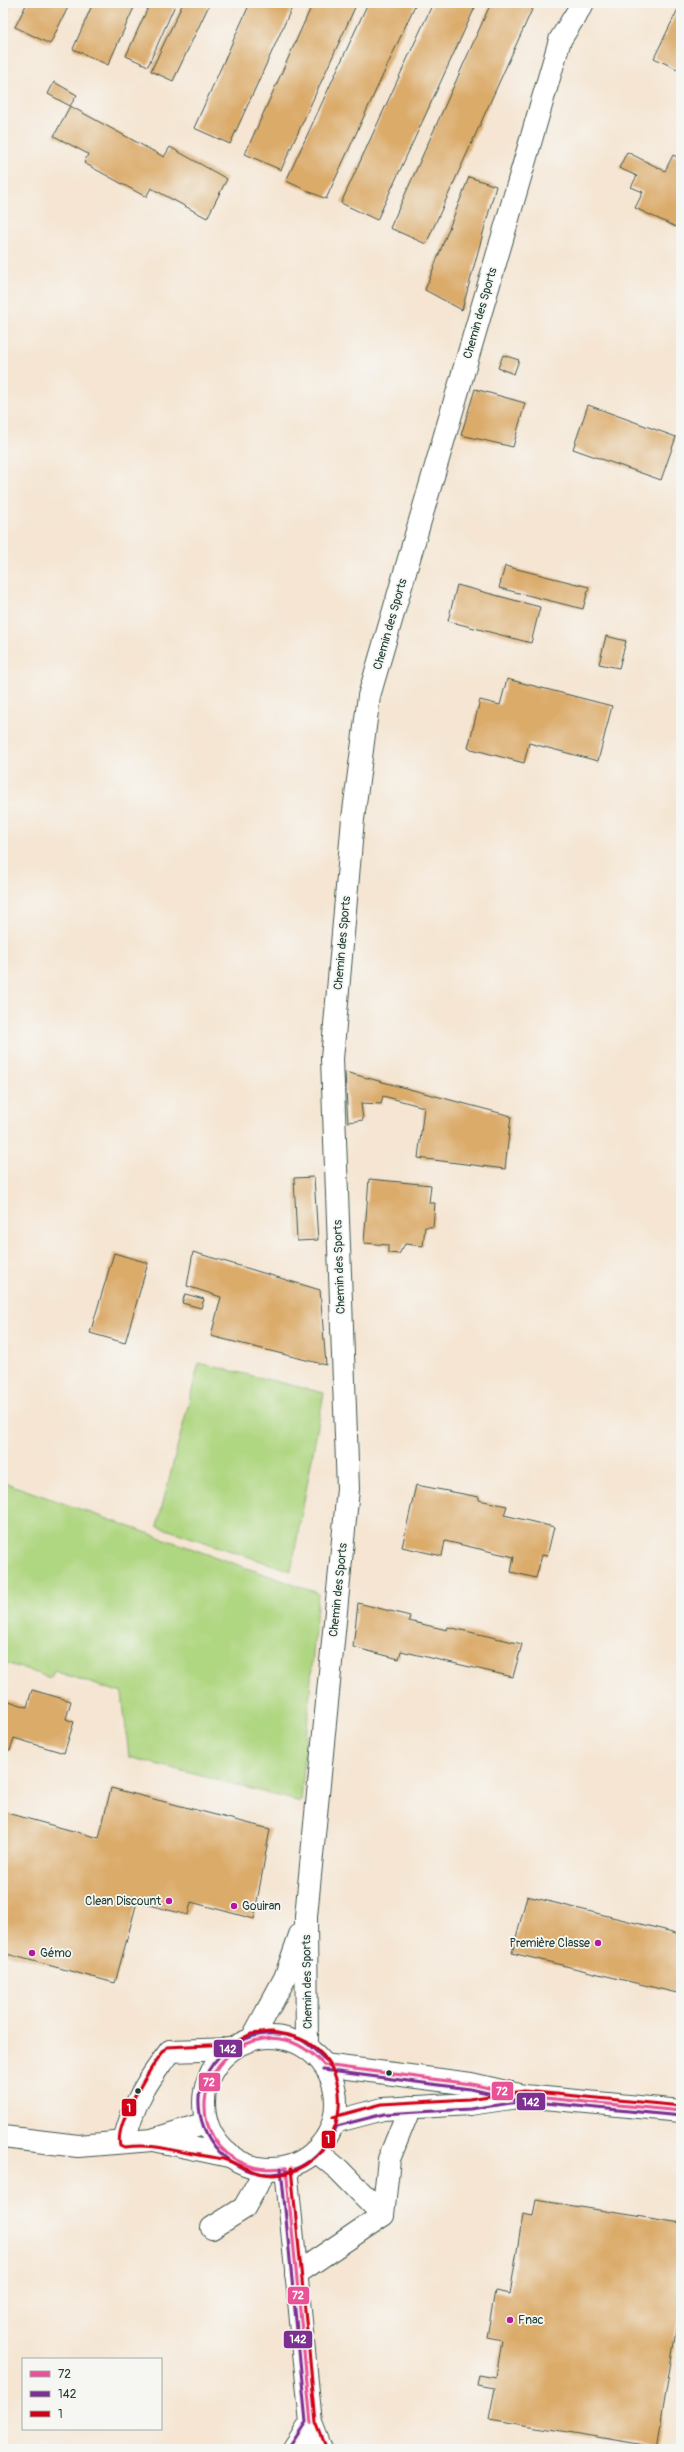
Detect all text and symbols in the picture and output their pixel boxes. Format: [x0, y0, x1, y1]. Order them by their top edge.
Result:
street label: Chemin des Sports [460, 265, 501, 361]
street label: Chemin des Sports [370, 576, 411, 672]
street label: Chemin des Sports [331, 895, 354, 991]
street label: Chemin des Sports [330, 1219, 349, 1314]
street label: Chemin des Sports [326, 1542, 351, 1638]
place label: Clean Discount [85, 1894, 161, 1909]
marker: Clean Discount [164, 1896, 174, 1906]
place label: Gouiran [242, 1899, 281, 1914]
marker: Gouiran [229, 1901, 239, 1911]
street label: Chemin des Sports [299, 1934, 316, 2029]
place label: Première Classe [510, 1936, 590, 1951]
marker: Première Classe [593, 1938, 603, 1948]
place label: Gémo [40, 1946, 72, 1961]
marker: Gémo [27, 1948, 37, 1958]
line badge: 142 [213, 2039, 243, 2058]
text: 142 [220, 2043, 236, 2056]
unlabelled marker [384, 2068, 394, 2078]
line badge: 72 [198, 2072, 221, 2092]
text: 72 [203, 2076, 215, 2089]
line badge: 72 [491, 2081, 514, 2101]
text: 72 [496, 2085, 508, 2098]
unlabelled marker [133, 2086, 143, 2096]
line badge: 142 [516, 2092, 546, 2111]
text: 142 [523, 2096, 539, 2109]
line badge: 1 [121, 2098, 137, 2117]
text: 1 [127, 2102, 131, 2115]
line badge: 1 [321, 2130, 336, 2149]
text: 1 [326, 2133, 330, 2146]
line badge: 72 [287, 2286, 310, 2305]
text: 72 [292, 2289, 304, 2302]
place label: Fnac [518, 2313, 544, 2328]
marker: Fnac [505, 2315, 515, 2325]
line badge: 142 [283, 2330, 313, 2349]
text: 142 [290, 2333, 306, 2346]
legend [22, 2358, 162, 2430]
text: 72 [58, 2367, 71, 2382]
text: 142 [58, 2387, 77, 2402]
text: 1 [58, 2407, 63, 2422]

